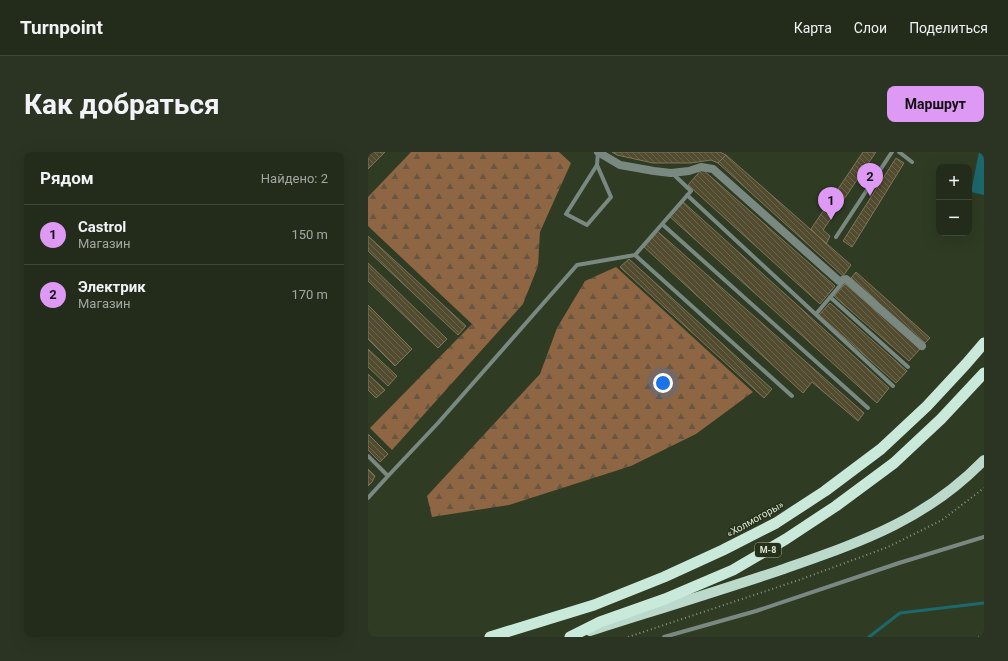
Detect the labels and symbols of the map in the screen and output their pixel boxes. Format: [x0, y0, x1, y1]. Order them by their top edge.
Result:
pin: 2 [857, 163, 883, 196]
pin: 1 [818, 187, 844, 220]
your location [653, 373, 673, 393]
street label: «Холмогоры» [725, 499, 786, 539]
road number: М-8 [755, 543, 781, 557]

